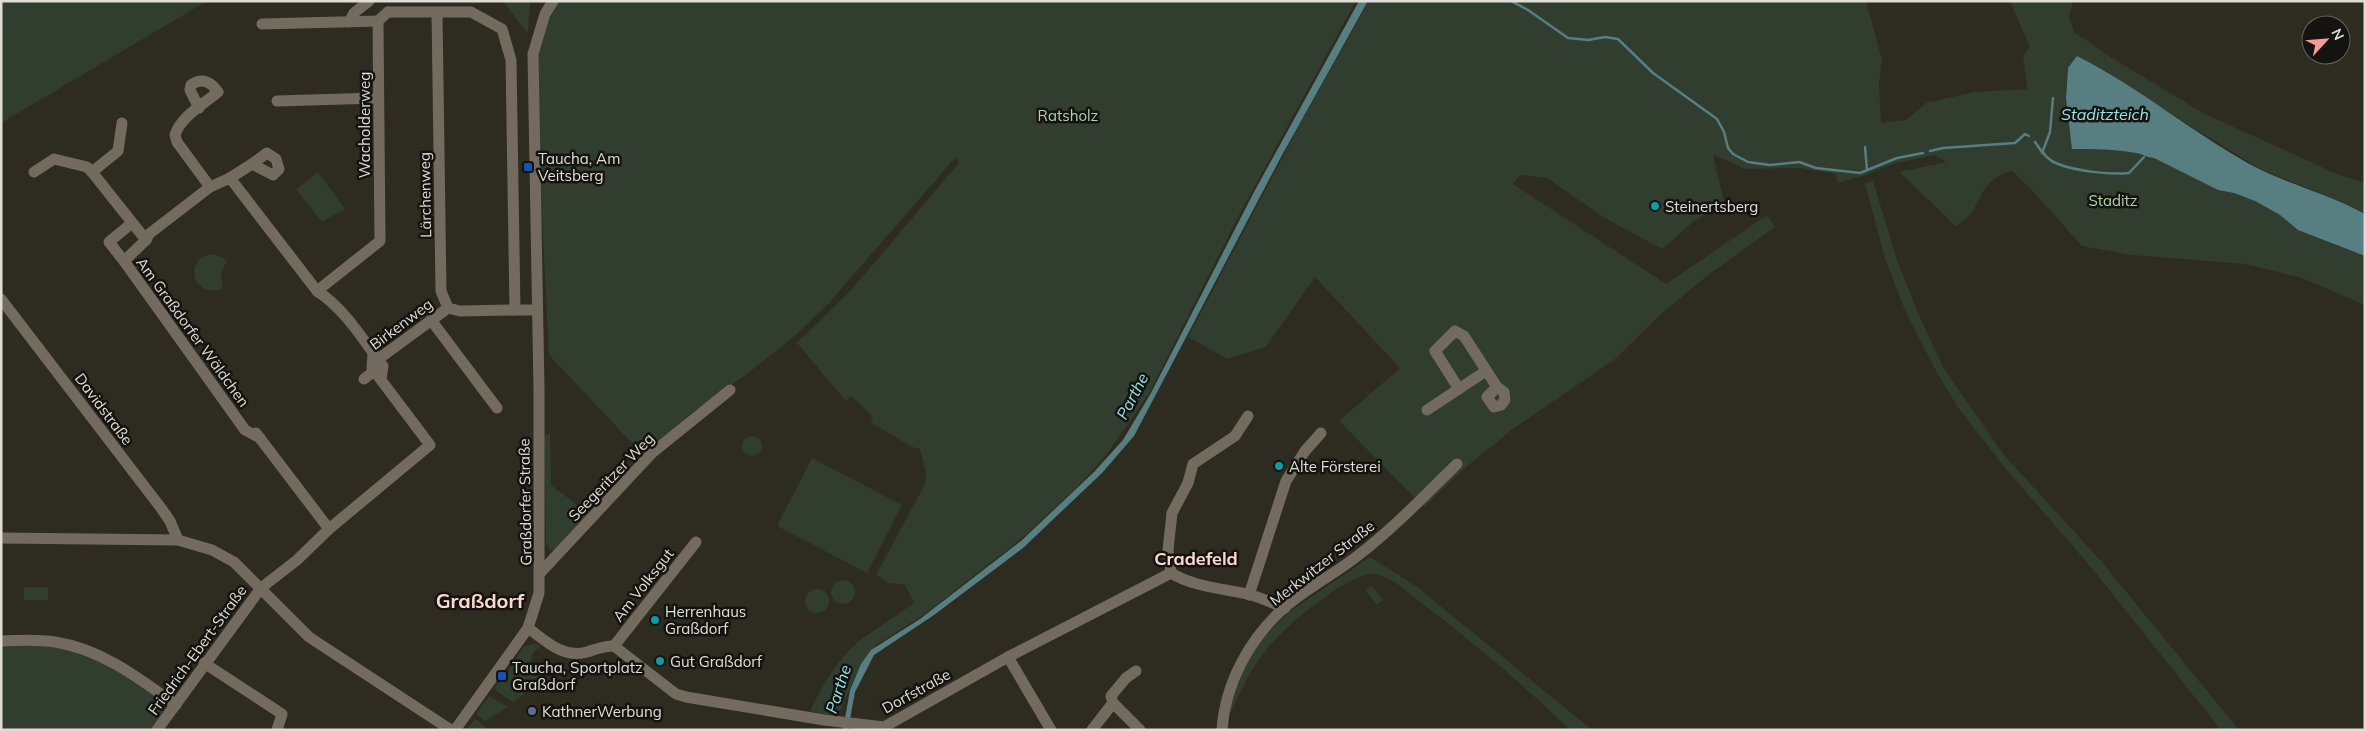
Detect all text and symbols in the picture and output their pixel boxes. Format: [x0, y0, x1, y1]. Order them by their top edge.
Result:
north arrow [2301, 15, 2351, 65]
text: N [2327, 26, 2348, 43]
street label: Wacholderweg [355, 72, 374, 178]
water label: Staditzteich [2061, 104, 2149, 124]
park label: Ratsholz [1038, 106, 1099, 125]
place label: Taucha, Am Veitsberg [538, 149, 620, 185]
street label: Lärchenweg [415, 152, 435, 238]
marker: Taucha, Am Veitsberg [522, 161, 534, 173]
park label: Staditz [2088, 191, 2138, 210]
place label: Steinertsberg [1665, 197, 1758, 216]
marker: Steinertsberg [1649, 200, 1661, 212]
street label: Am Graßdorfer Wäldchen [132, 254, 254, 410]
street label: Birkenweg [366, 294, 436, 354]
street label: Davidstraße [71, 369, 137, 449]
water label: Parthe [1112, 369, 1153, 423]
street label: Seegeritzer Weg [564, 429, 658, 525]
street label: Graßdorfer Straße [514, 438, 536, 566]
place label: Alte Försterei [1289, 457, 1381, 476]
marker: Alte Försterei [1273, 460, 1285, 472]
street label: Merkwitzer Straße [1266, 516, 1378, 610]
street label: Am Volksgut [608, 545, 678, 625]
district label: Cradefeld [1154, 547, 1238, 570]
street label: Friedrich-Ebert-Straße [144, 581, 250, 719]
district label: Graßdorf [436, 588, 525, 613]
place label: Herrenhaus Graßdorf [665, 602, 746, 638]
marker: Herrenhaus Graßdorf [649, 614, 661, 626]
place label: Gut Graßdorf [670, 652, 763, 671]
marker: Gut Graßdorf [654, 655, 666, 667]
place label: Taucha, Sportplatz Graßdorf [512, 658, 643, 694]
water label: Parthe [821, 662, 855, 716]
street label: Dorfstraße [878, 664, 954, 718]
marker: Taucha, Sportplatz Graßdorf [496, 670, 508, 682]
place label: KathnerWerbung [542, 702, 662, 721]
marker: KathnerWerbung [526, 705, 538, 717]

